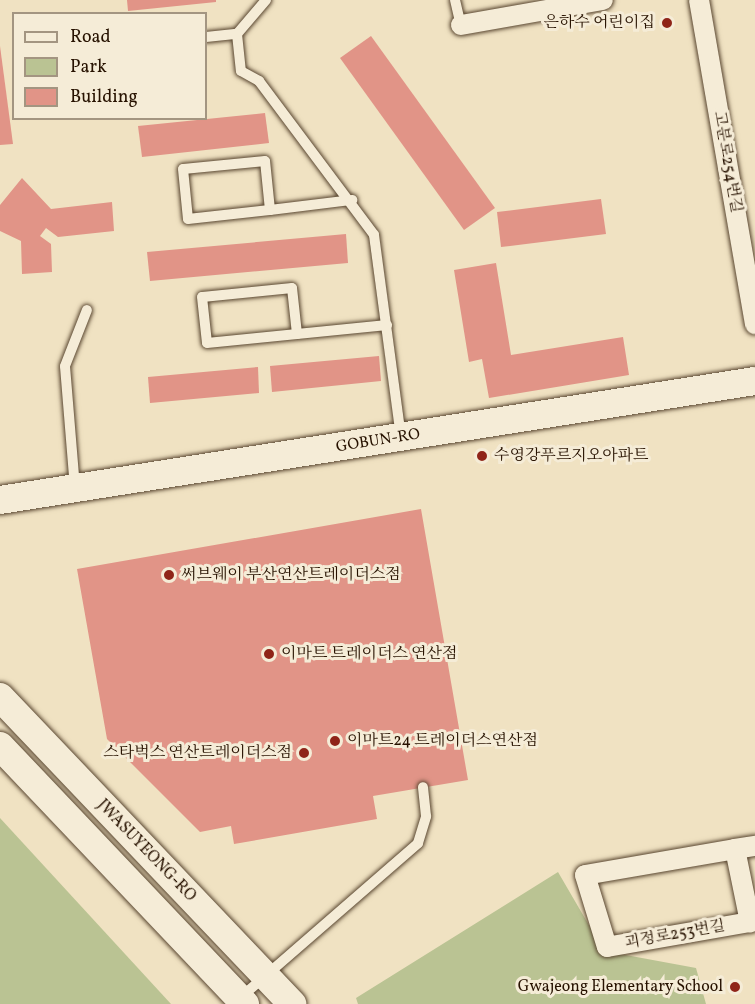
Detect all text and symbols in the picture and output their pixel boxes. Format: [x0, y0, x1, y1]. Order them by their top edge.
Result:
legend [12, 12, 207, 120]
place label: 은하수 어린이집 [544, 13, 655, 33]
marker: 은하수 어린이집 [660, 16, 674, 30]
text: Road [70, 25, 111, 50]
text: Park [70, 55, 107, 80]
text: Building [70, 85, 138, 110]
street label: 고분로254번길 [709, 110, 745, 214]
street label: GOBUN-RO [335, 425, 421, 457]
place label: 수영강푸르지오아파트 [494, 446, 649, 466]
marker: 수영강푸르지오아파트 [475, 449, 489, 463]
place label: 써브웨이 부산연산트레이더스점 [181, 565, 401, 585]
marker: 써브웨이 부산연산트레이더스점 [162, 568, 176, 582]
place label: 이마트 트레이더스 연산점 [281, 644, 457, 664]
marker: 이마트 트레이더스 연산점 [262, 647, 276, 661]
place label: 이마트24 트레이더스연산점 [347, 731, 538, 751]
marker: 이마트24 트레이더스연산점 [328, 734, 342, 748]
place label: 스타벅스 연산트레이더스점 [103, 743, 292, 763]
marker: 스타벅스 연산트레이더스점 [297, 746, 311, 760]
street label: JWASUYEONG-RO [92, 796, 200, 906]
street label: 괴정로253번길 [623, 917, 727, 953]
place label: Gwajeong Elementary School [517, 977, 723, 997]
marker: Gwajeong Elementary School [728, 980, 742, 994]

